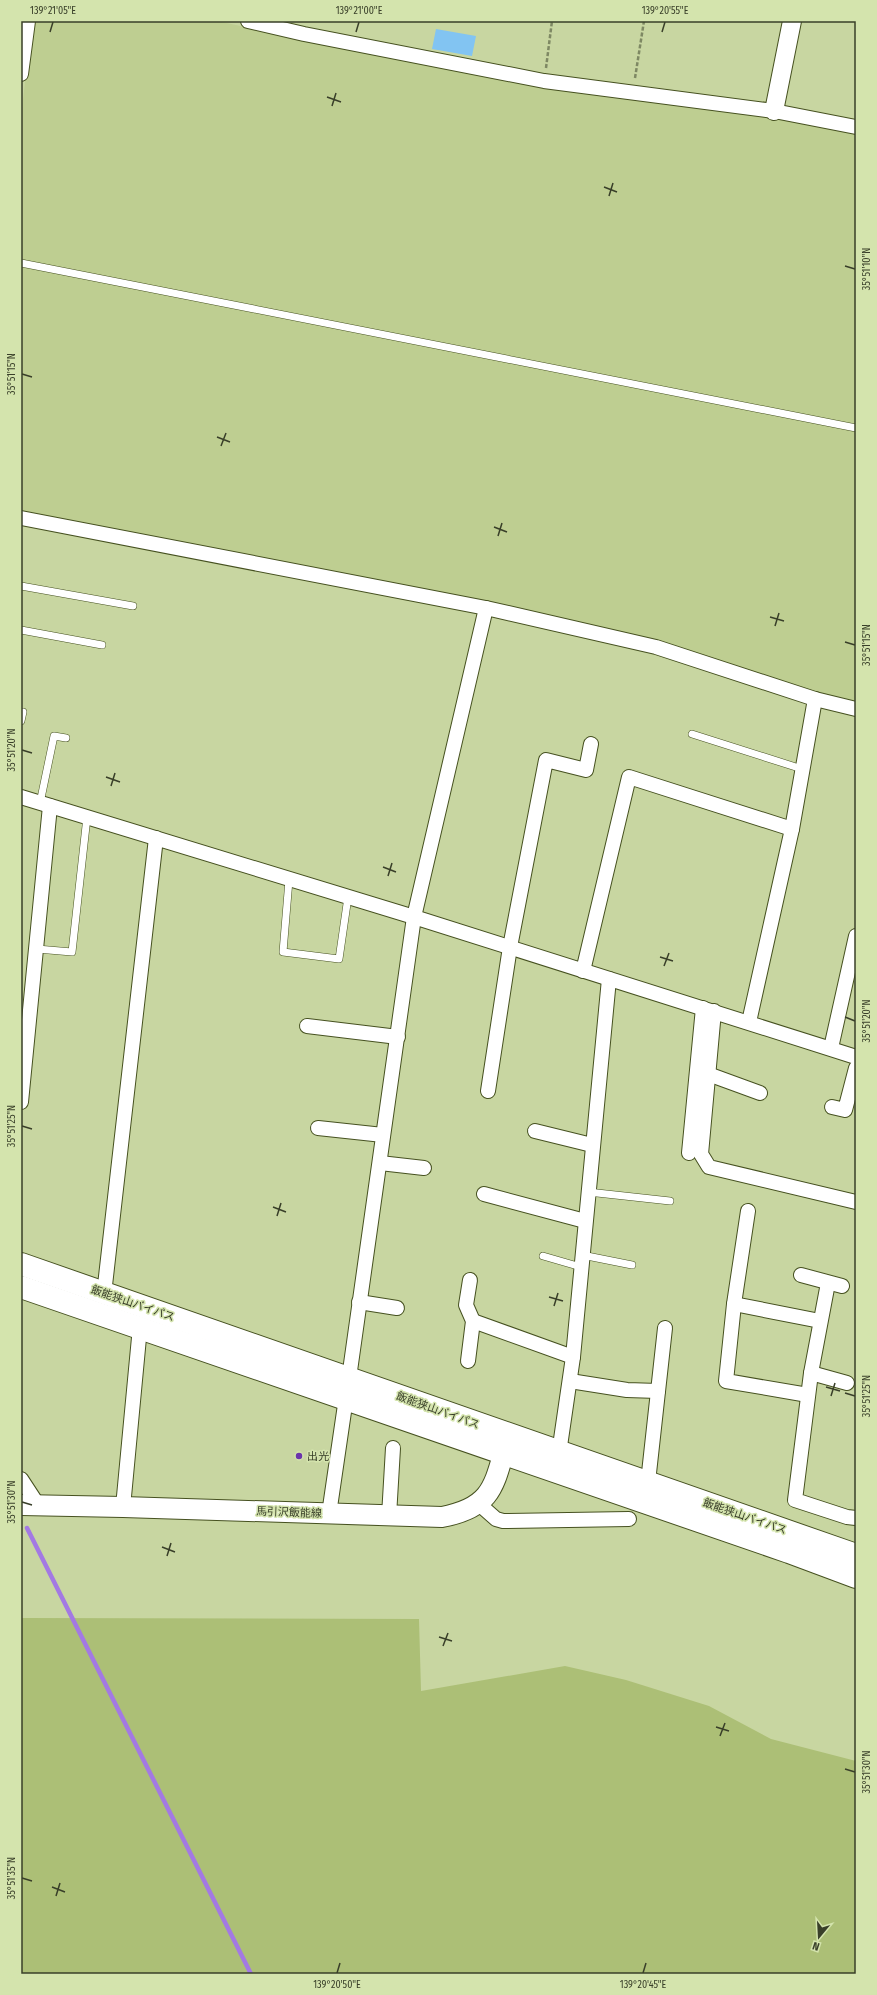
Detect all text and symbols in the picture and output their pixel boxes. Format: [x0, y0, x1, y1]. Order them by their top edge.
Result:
text: 139°21'05"E [30, 5, 76, 17]
text: 139°21'00"E [336, 5, 383, 17]
text: 139°20'55"E [642, 5, 689, 17]
text: 35°51'10"N [861, 248, 873, 290]
text: 35°51'15"N [6, 353, 18, 395]
text: 35°51'15"N [861, 624, 873, 666]
text: 35°51'20"N [6, 728, 18, 772]
text: 35°51'20"N [861, 999, 873, 1043]
text: 35°51'25"N [6, 1105, 18, 1147]
street label: 飯能狭山バイパス [89, 1283, 176, 1324]
text: 35°51'25"N [861, 1375, 873, 1417]
street label: 飯能狭山バイパス [394, 1389, 481, 1432]
place label: 出光 [307, 1450, 329, 1463]
marker: 出光 [294, 1451, 304, 1461]
text: 35°51'30"N [6, 1480, 18, 1524]
street label: 飯能狭山バイパス [701, 1496, 788, 1537]
street label: 馬引沢飯能線 [256, 1505, 322, 1520]
text: 35°51'30"N [861, 1750, 873, 1794]
text: 35°51'35"N [6, 1857, 18, 1899]
north arrow [799, 1917, 839, 1957]
text: N [811, 1939, 821, 1953]
text: 139°20'50"E [313, 1979, 361, 1991]
text: 139°20'45"E [620, 1979, 667, 1991]

